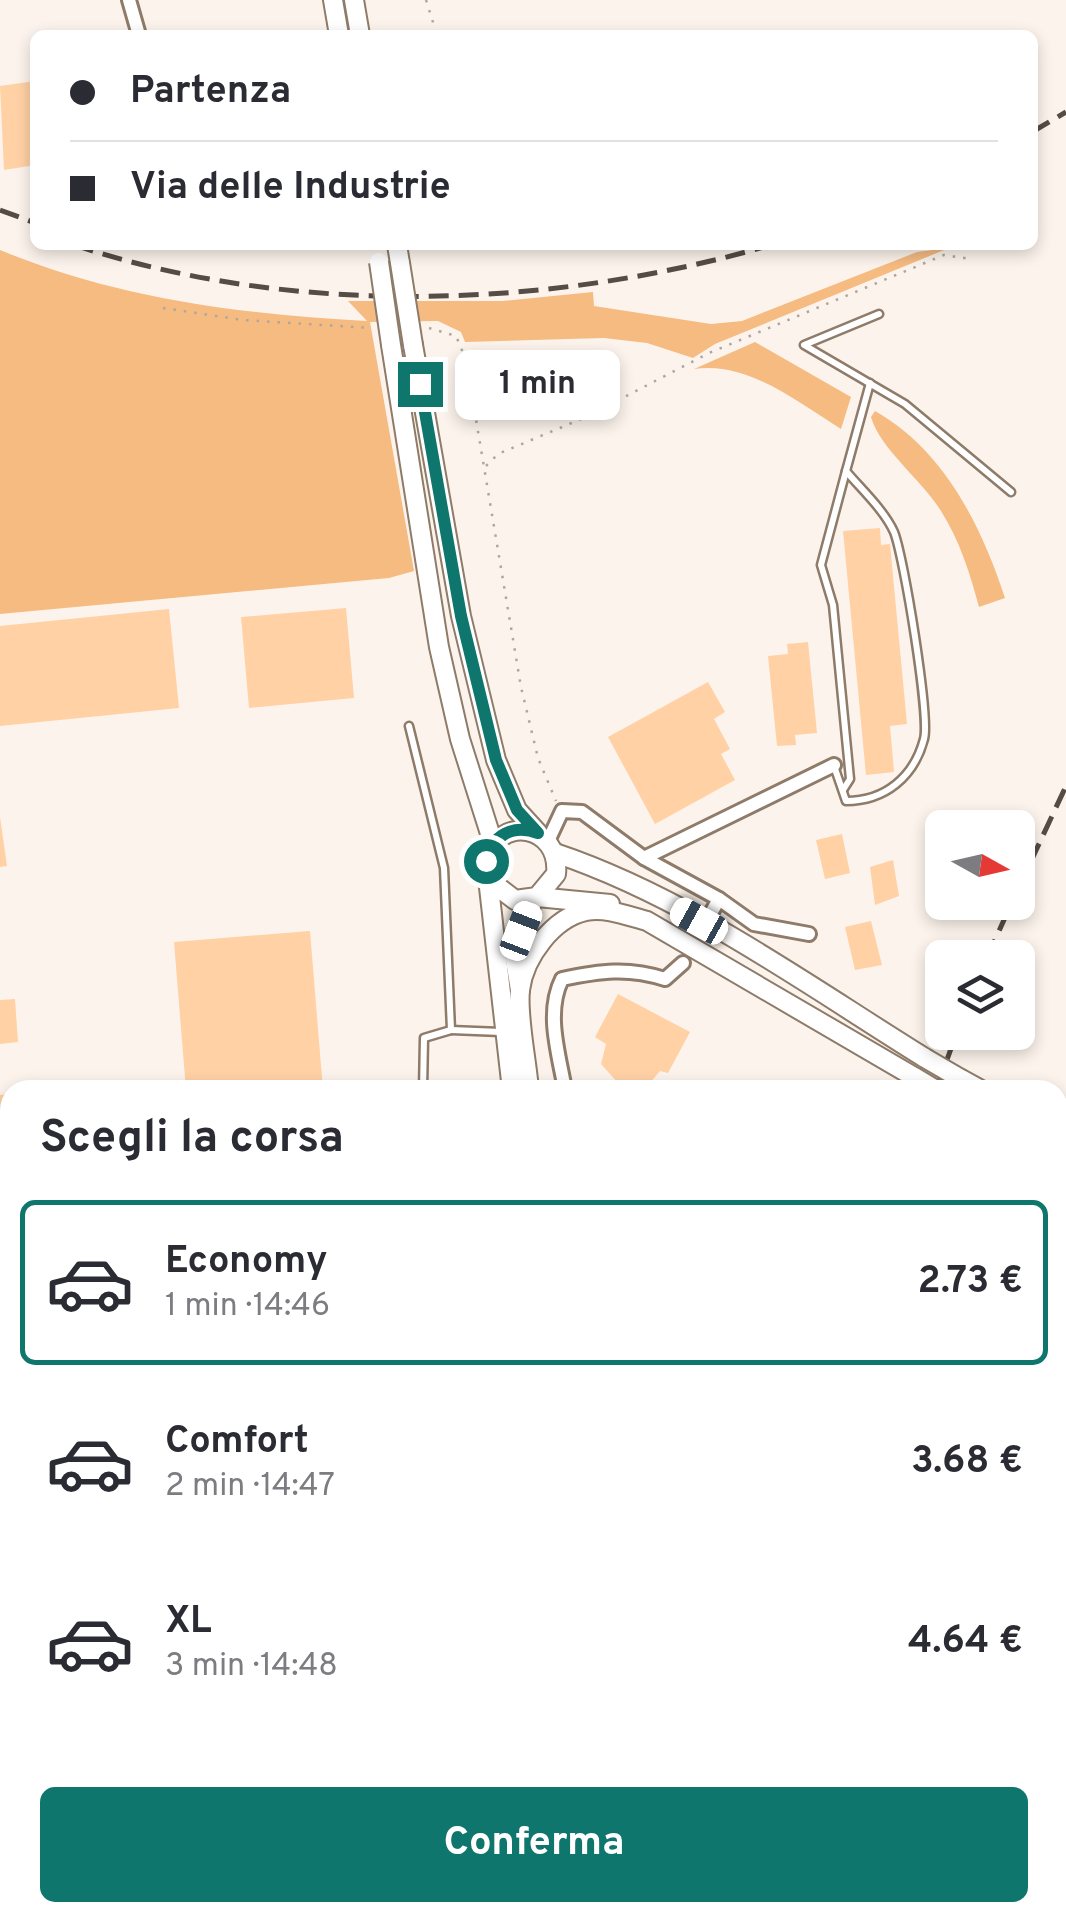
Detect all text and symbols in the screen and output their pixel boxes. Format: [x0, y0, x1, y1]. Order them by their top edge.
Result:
text: Partenza [130, 68, 291, 117]
text: Via delle Industrie [130, 164, 451, 213]
callout: 1 min [455, 349, 620, 419]
route end [398, 362, 443, 407]
text: 1 min [499, 365, 576, 405]
north arrow [925, 810, 1035, 920]
map controls [925, 810, 1035, 1050]
route start [464, 839, 509, 884]
car [665, 893, 733, 949]
car [496, 898, 546, 964]
button: layers [925, 940, 1035, 1050]
text: Scegli la corsa [40, 1111, 344, 1168]
icon: car [45, 1238, 135, 1328]
text: Economy [165, 1238, 327, 1287]
text: 2.73 € [918, 1258, 1023, 1307]
text: 1 min · 14:46 [165, 1287, 330, 1327]
icon: car [45, 1418, 135, 1508]
text: Comfort [165, 1418, 309, 1467]
text: 3.68 € [911, 1438, 1023, 1487]
text: 2 min · 14:47 [165, 1467, 335, 1507]
icon: car [45, 1598, 135, 1688]
text: XL [165, 1598, 212, 1647]
text: 4.64 € [908, 1618, 1023, 1667]
text: 3 min · 14:48 [165, 1647, 338, 1687]
button: Conferma [40, 1787, 1028, 1902]

